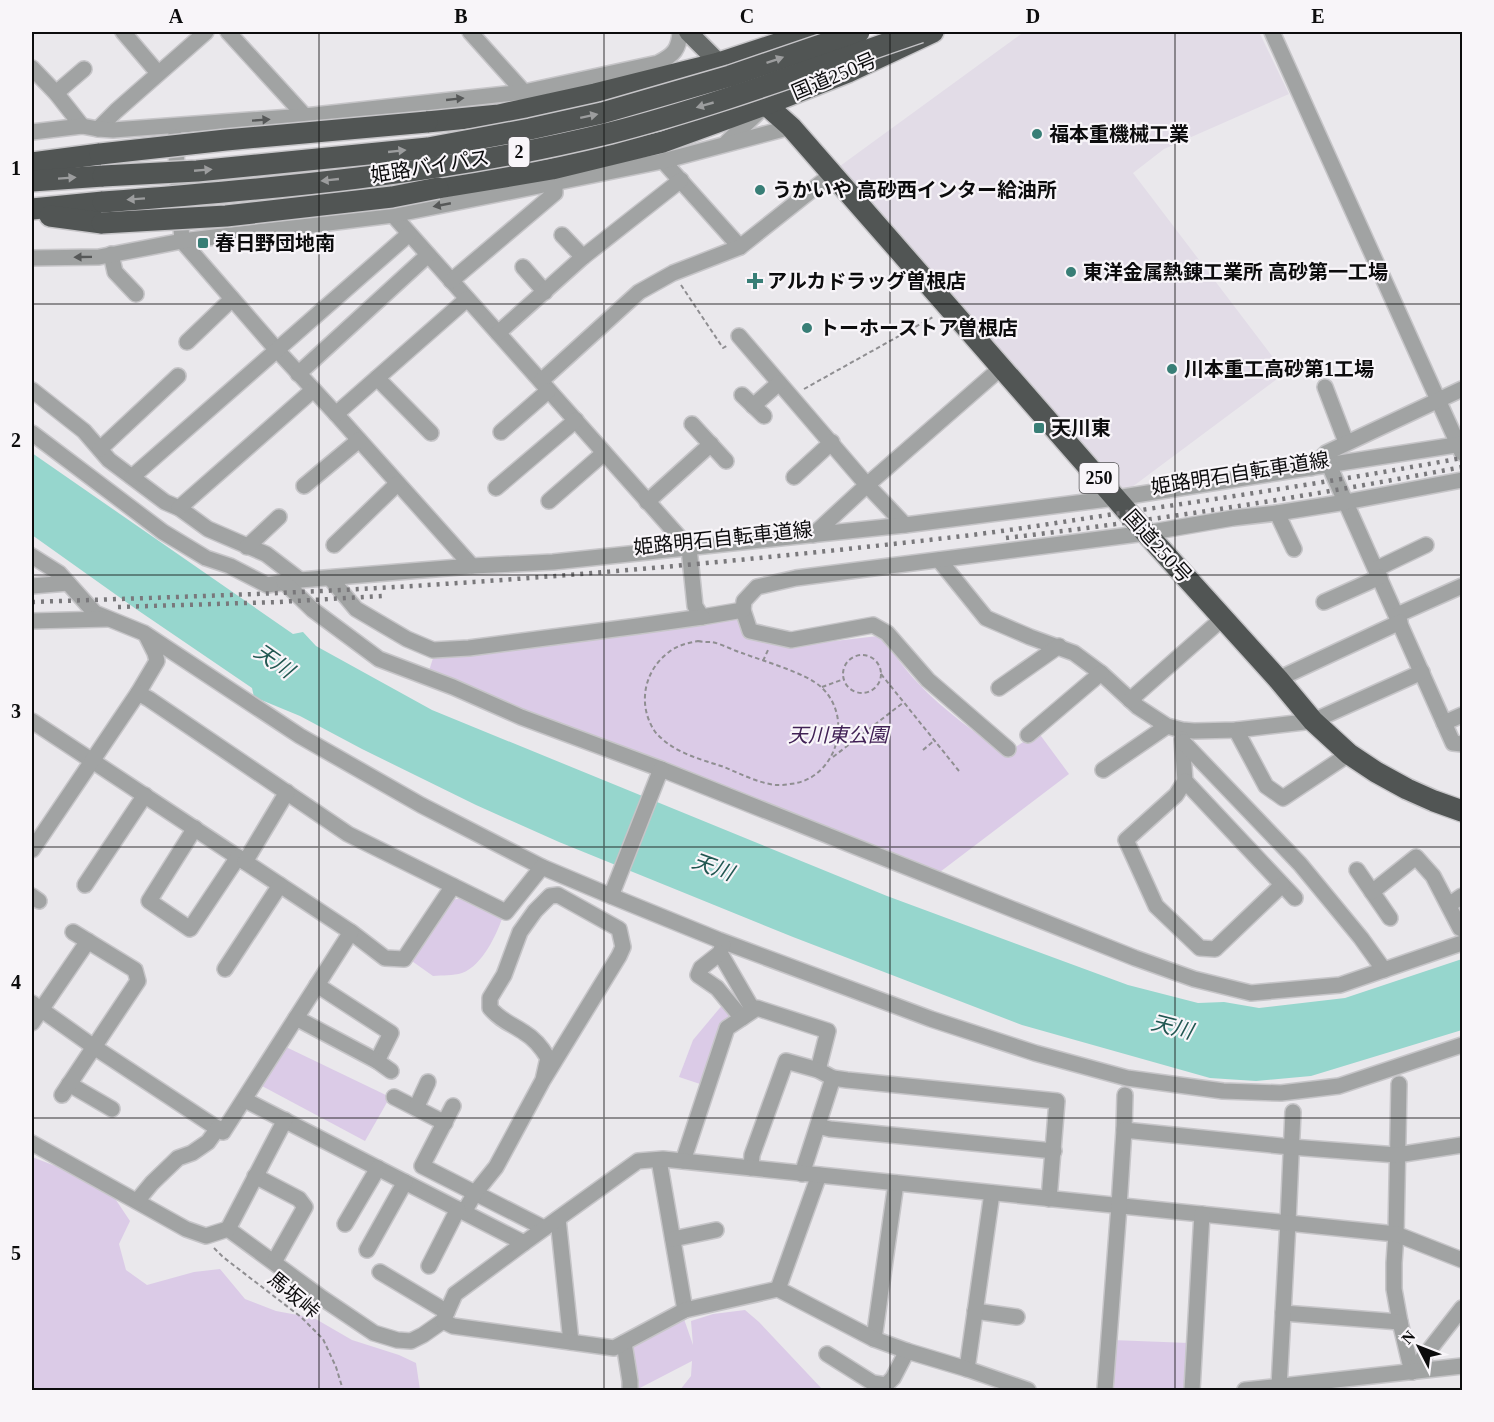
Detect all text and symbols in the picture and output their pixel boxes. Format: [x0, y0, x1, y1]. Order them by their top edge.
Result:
text: A [169, 5, 184, 27]
text: B [454, 5, 468, 27]
text: C [740, 5, 754, 27]
text: D [1026, 5, 1040, 27]
text: E [1311, 5, 1325, 27]
street label: 国道250号 [788, 48, 880, 104]
one-way arrow [766, 55, 784, 64]
one-way arrow [445, 95, 464, 104]
one-way arrow [696, 101, 714, 110]
one-way arrow [579, 111, 598, 120]
one-way arrow [252, 115, 271, 124]
place label: 福本重機械工業 [1049, 123, 1189, 145]
marker: 福本重機械工業 [1030, 127, 1044, 141]
road number: 2 [508, 137, 530, 167]
street label: 姫路バイパス [369, 146, 491, 186]
one-way arrow [388, 146, 407, 156]
text: 1 [11, 157, 21, 179]
one-way arrow [193, 165, 212, 175]
one-way arrow [58, 174, 77, 183]
one-way arrow [320, 176, 339, 185]
place label: うかいや 高砂西インター給油所 [772, 179, 1057, 201]
marker: うかいや 高砂西インター給油所 [753, 183, 767, 197]
one-way arrow [126, 194, 145, 204]
one-way arrow [432, 201, 451, 210]
place label: 春日野団地南 [215, 232, 335, 254]
marker: 春日野団地南 [196, 236, 210, 250]
one-way arrow [73, 252, 92, 262]
place label: 東洋金属熱錬工業所 高砂第一工場 [1083, 261, 1388, 283]
marker: 東洋金属熱錬工業所 高砂第一工場 [1064, 265, 1078, 279]
place label: アルカドラッグ曽根店 [767, 270, 966, 292]
marker: アルカドラッグ曽根店 [748, 274, 762, 288]
place label: トーホーストア曽根店 [819, 317, 1018, 339]
marker: トーホーストア曽根店 [800, 321, 814, 335]
place label: 川本重工高砂第1工場 [1184, 358, 1374, 380]
marker: 川本重工高砂第1工場 [1165, 362, 1179, 376]
place label: 天川東 [1051, 417, 1111, 439]
marker: 天川東 [1032, 421, 1046, 435]
text: 2 [11, 429, 21, 451]
street label: 姫路明石自転車道線 [1149, 448, 1331, 498]
road number: 250 [1080, 463, 1118, 493]
street label: 国道250号 [1120, 505, 1196, 587]
street label: 姫路明石自転車道線 [632, 518, 814, 558]
water label: 天川 [250, 639, 300, 684]
text: 3 [11, 700, 21, 722]
park label: 天川東公園 [788, 724, 891, 746]
water label: 天川 [689, 849, 739, 886]
text: 4 [11, 971, 21, 993]
water label: 天川 [1149, 1010, 1197, 1044]
text: 5 [11, 1242, 21, 1264]
street label: 馬坂峠 [264, 1267, 324, 1323]
north arrow [1389, 1317, 1449, 1377]
text: N [1398, 1327, 1419, 1347]

